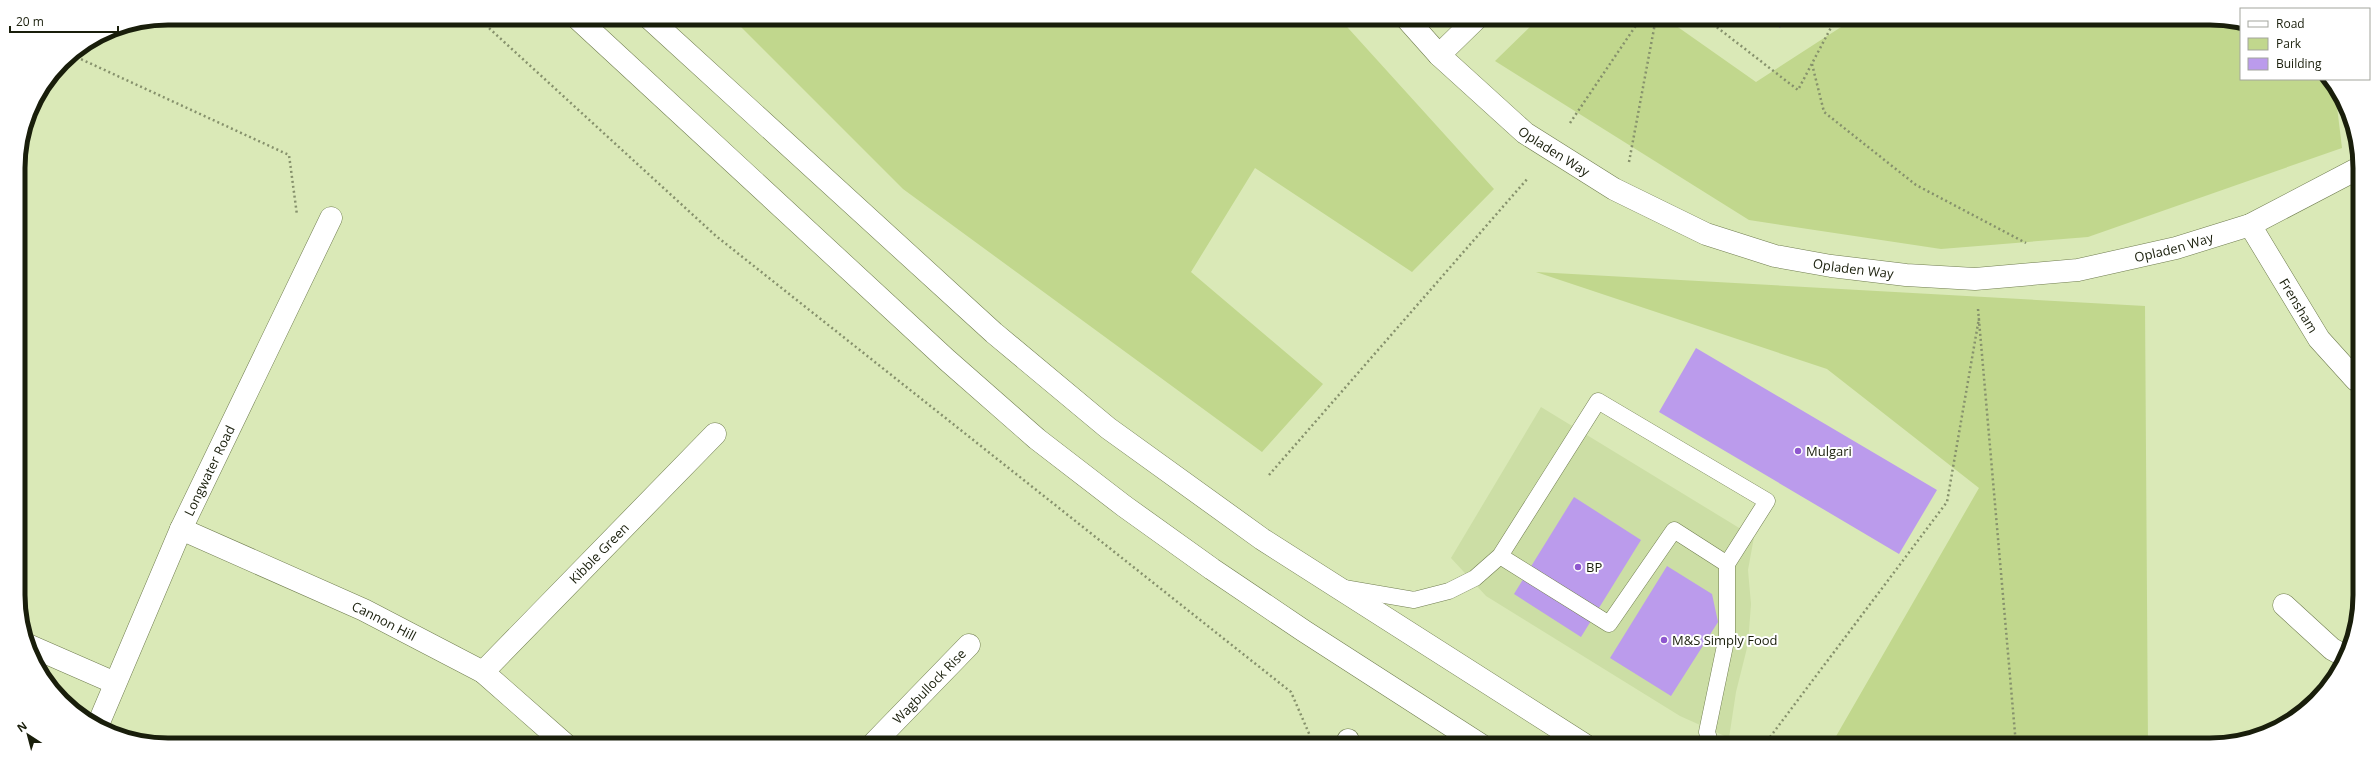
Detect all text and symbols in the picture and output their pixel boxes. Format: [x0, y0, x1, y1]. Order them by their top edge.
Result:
scale bar [10, 8, 118, 34]
legend [2240, 8, 2370, 80]
text: 20 m [16, 13, 44, 30]
text: Road [2276, 15, 2305, 32]
text: Park [2276, 35, 2302, 52]
text: Building [2276, 55, 2322, 72]
street label: Opladen Way [1514, 122, 1594, 181]
street label: Opladen Way [2132, 228, 2216, 266]
street label: Opladen Way [1812, 254, 1895, 282]
street label: Frensham [2275, 275, 2322, 336]
street label: Longwater Road [180, 422, 239, 519]
place label: Mulgari [1806, 442, 1852, 460]
marker: Mulgari [1793, 446, 1803, 456]
street label: Kibble Green [565, 519, 633, 588]
place label: BP [1586, 558, 1602, 576]
marker: BP [1573, 562, 1583, 572]
street label: Cannon Hill [349, 597, 420, 645]
place label: M&S Simply Food [1672, 631, 1778, 649]
marker: M&S Simply Food [1659, 635, 1669, 645]
street label: Wagbullock Rise [889, 645, 970, 728]
north arrow [8, 715, 48, 755]
text: N [14, 718, 30, 735]

